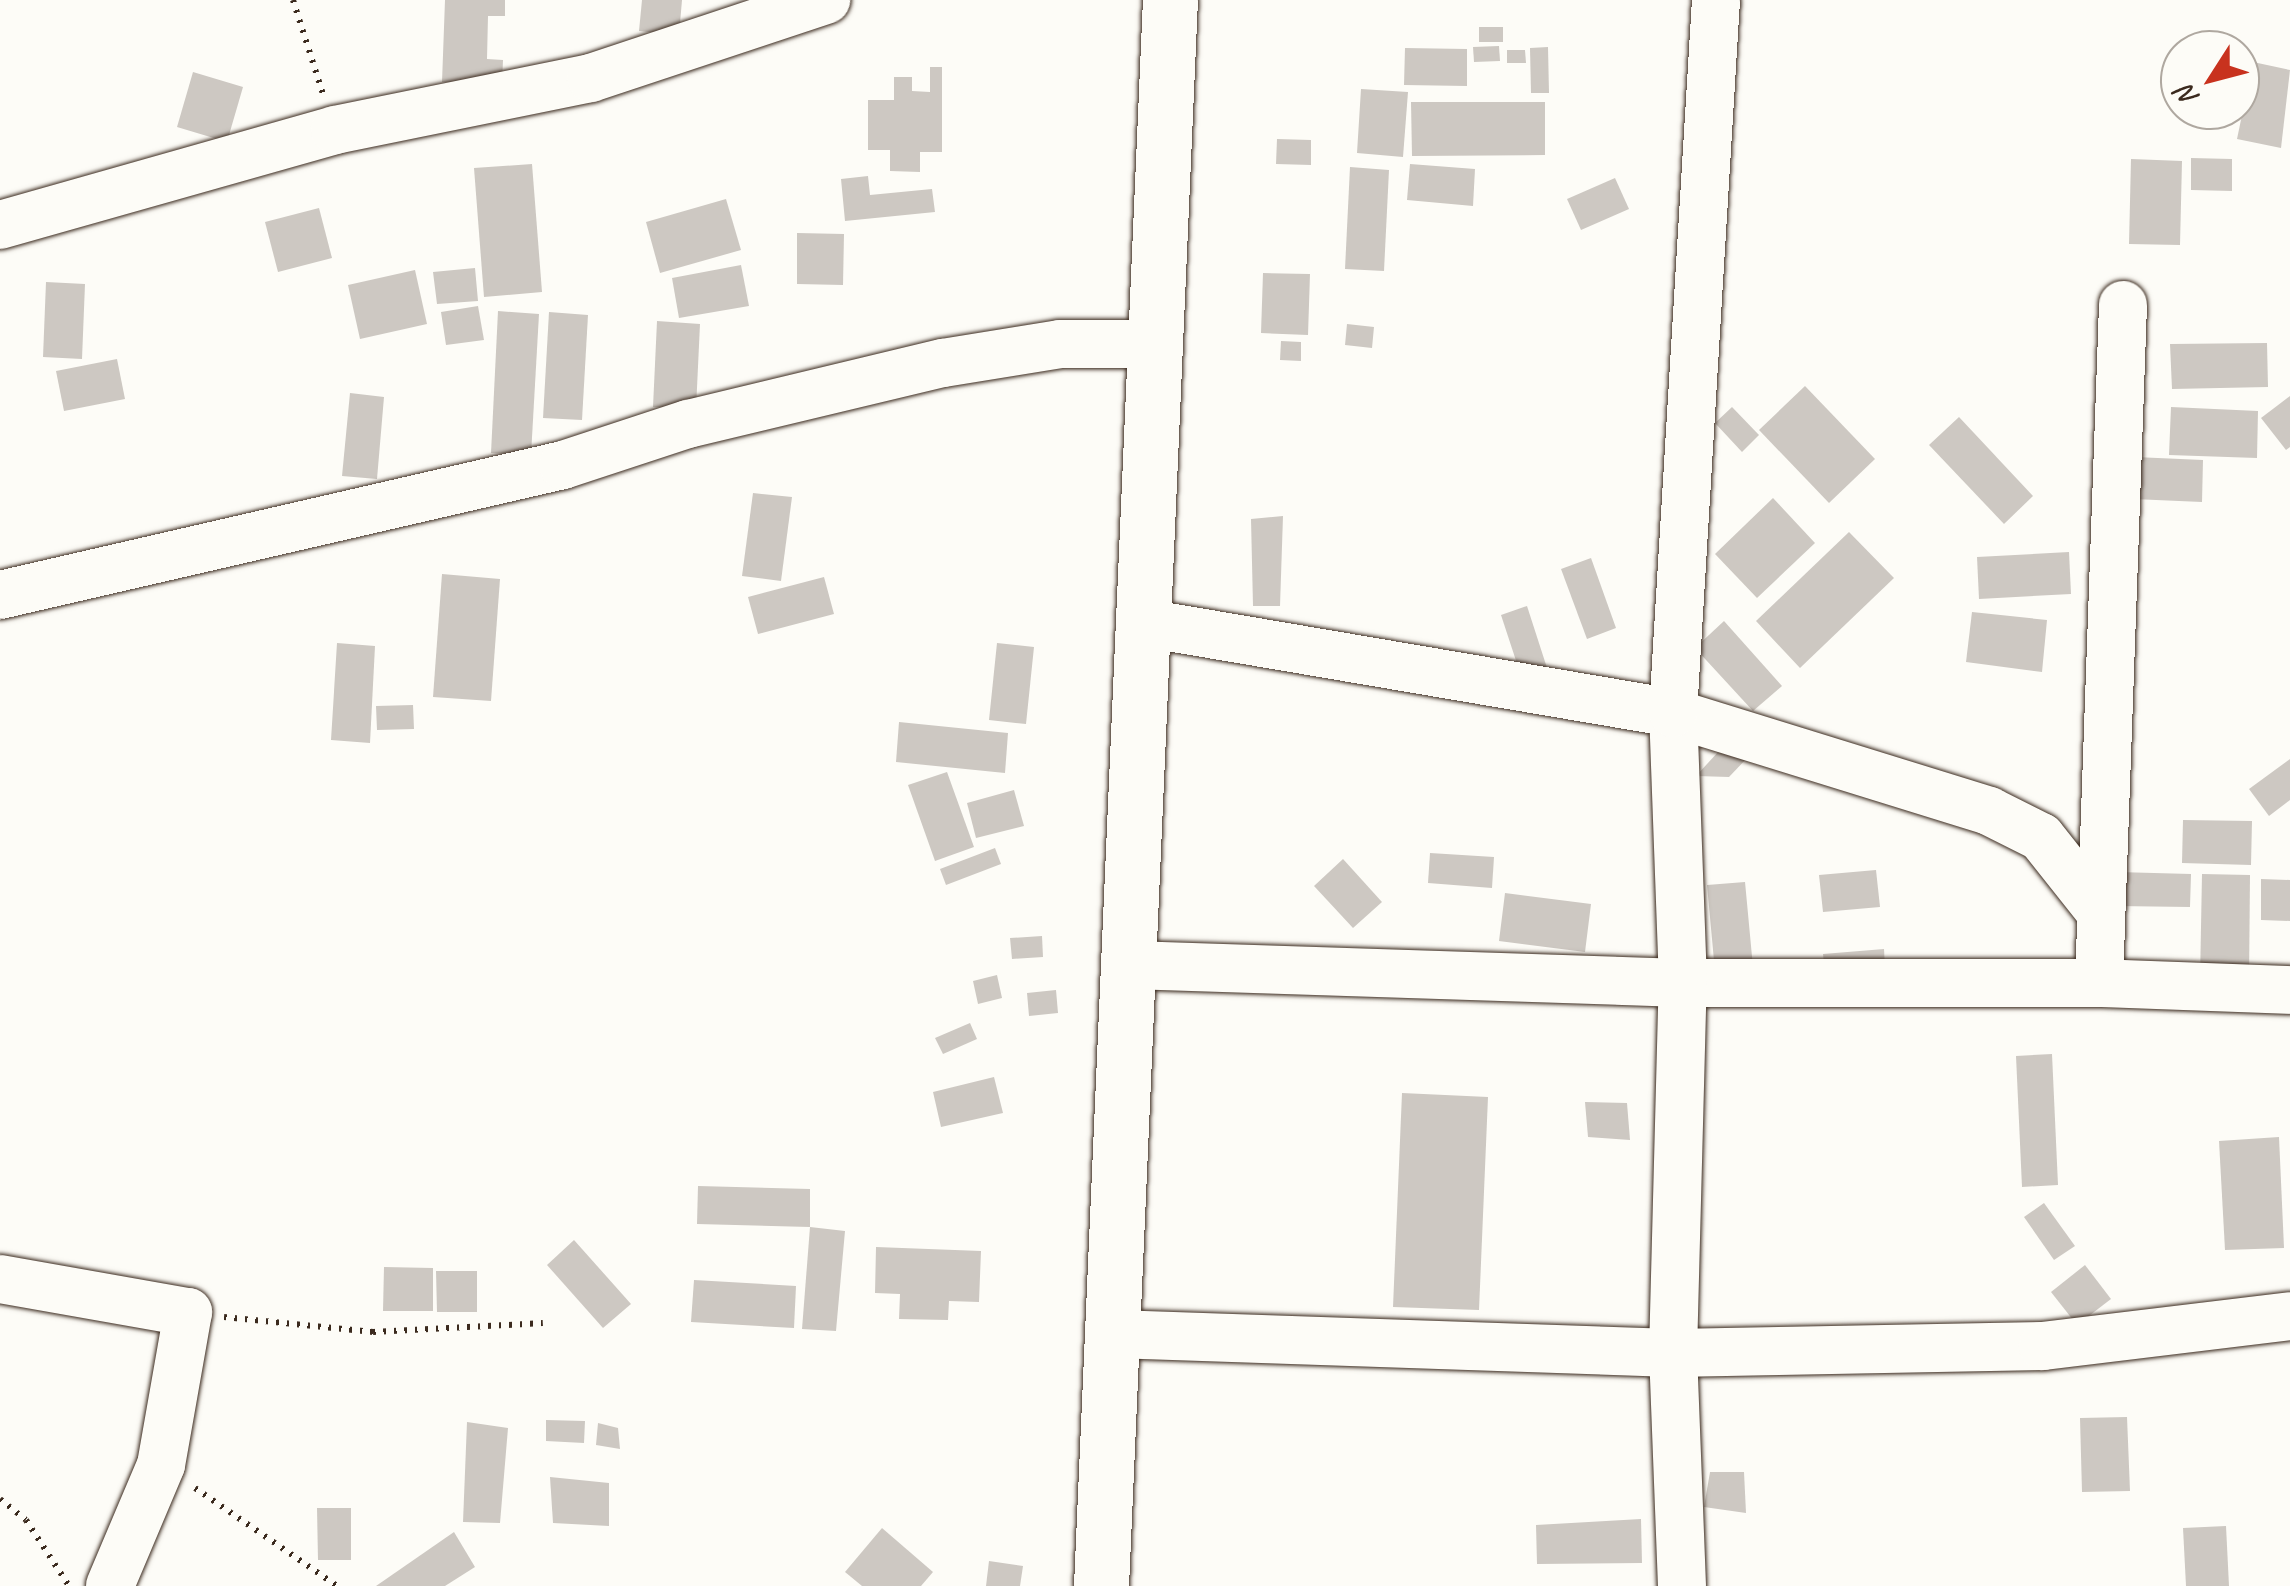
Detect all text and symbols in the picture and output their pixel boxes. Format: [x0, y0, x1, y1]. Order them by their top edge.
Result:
north arrow [2160, 30, 2260, 130]
text: N [2168, 79, 2206, 114]

